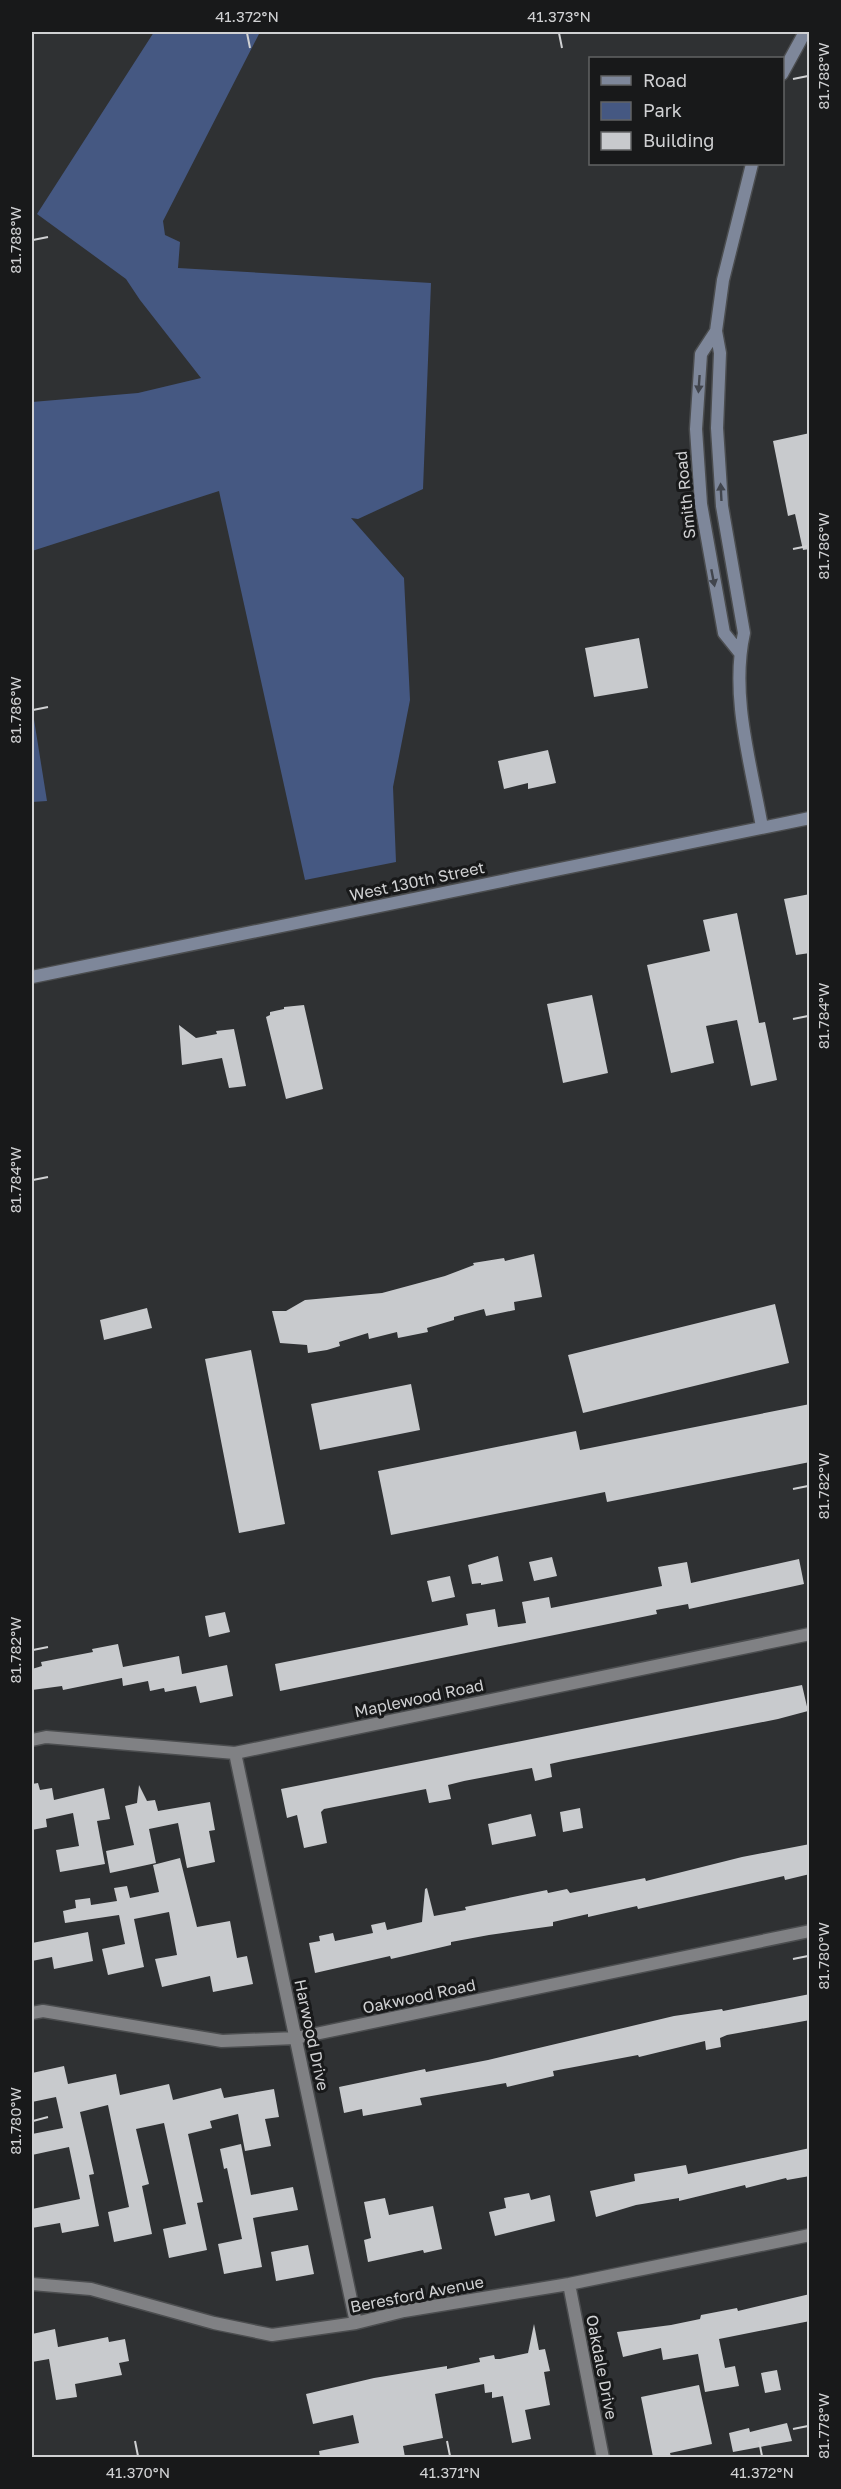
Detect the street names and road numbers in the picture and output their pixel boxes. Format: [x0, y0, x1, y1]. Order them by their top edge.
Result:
street label: Smith Road [670, 450, 700, 540]
street label: West 130th Street [348, 857, 486, 905]
street label: Maplewood Road [352, 1675, 486, 1721]
street label: Oakwood Road [361, 1974, 477, 2018]
street label: Harwood Drive [290, 1978, 334, 2092]
street label: Beresford Avenue [349, 2271, 485, 2317]
street label: Oakdale Drive [582, 2313, 622, 2421]

